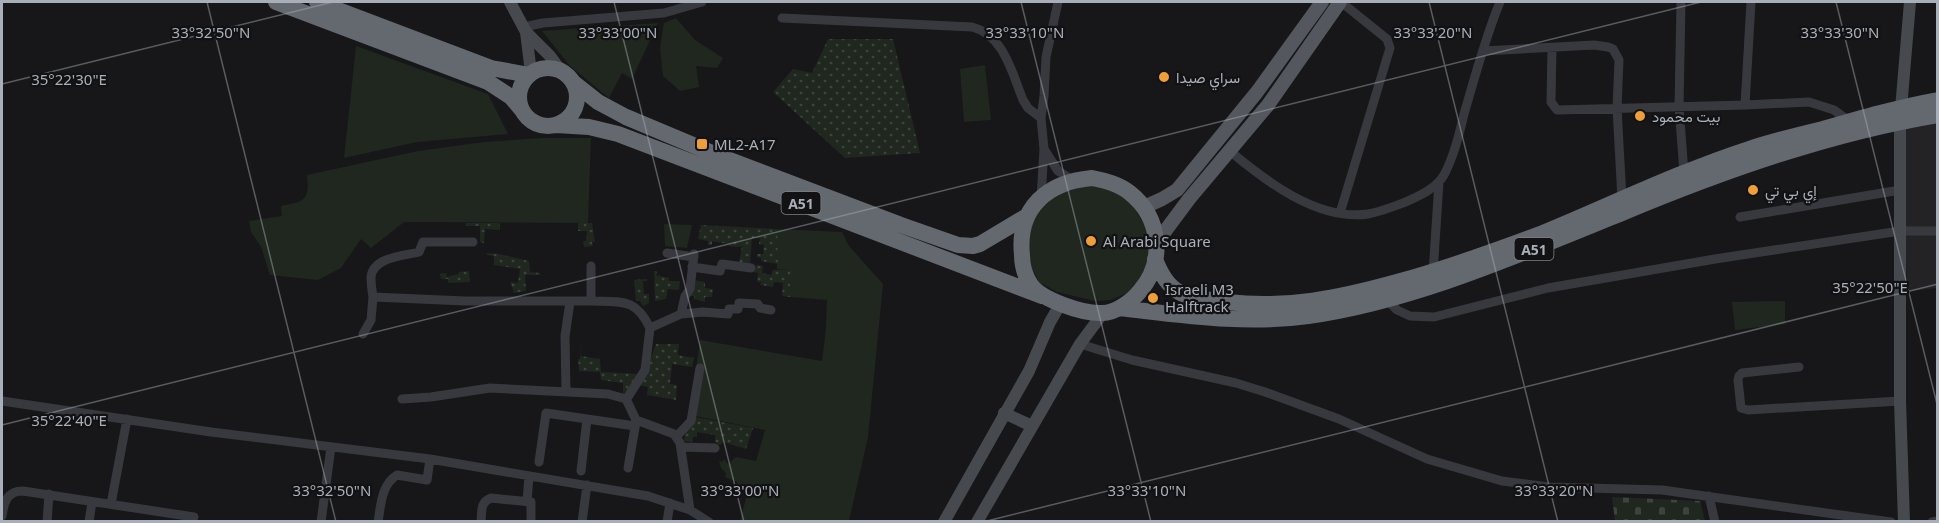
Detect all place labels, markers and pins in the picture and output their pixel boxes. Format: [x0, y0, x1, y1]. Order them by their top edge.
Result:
place label: سراي صيدا [1176, 67, 1240, 91]
marker: سراي صيدا [1157, 70, 1171, 84]
place label: بيت محمود [1652, 106, 1720, 126]
marker: بيت محمود [1633, 109, 1647, 123]
place label: ML2-A17 [714, 134, 776, 154]
marker: ML2-A17 [695, 137, 709, 151]
place label: إي بي تي [1765, 180, 1817, 204]
marker: إي بي تي [1746, 183, 1760, 197]
place label: Al Arabi Square [1103, 231, 1211, 251]
marker: Al Arabi Square [1084, 234, 1098, 248]
place label: Israeli M3 Halftrack [1165, 279, 1234, 316]
marker: Israeli M3 Halftrack [1146, 291, 1160, 305]

